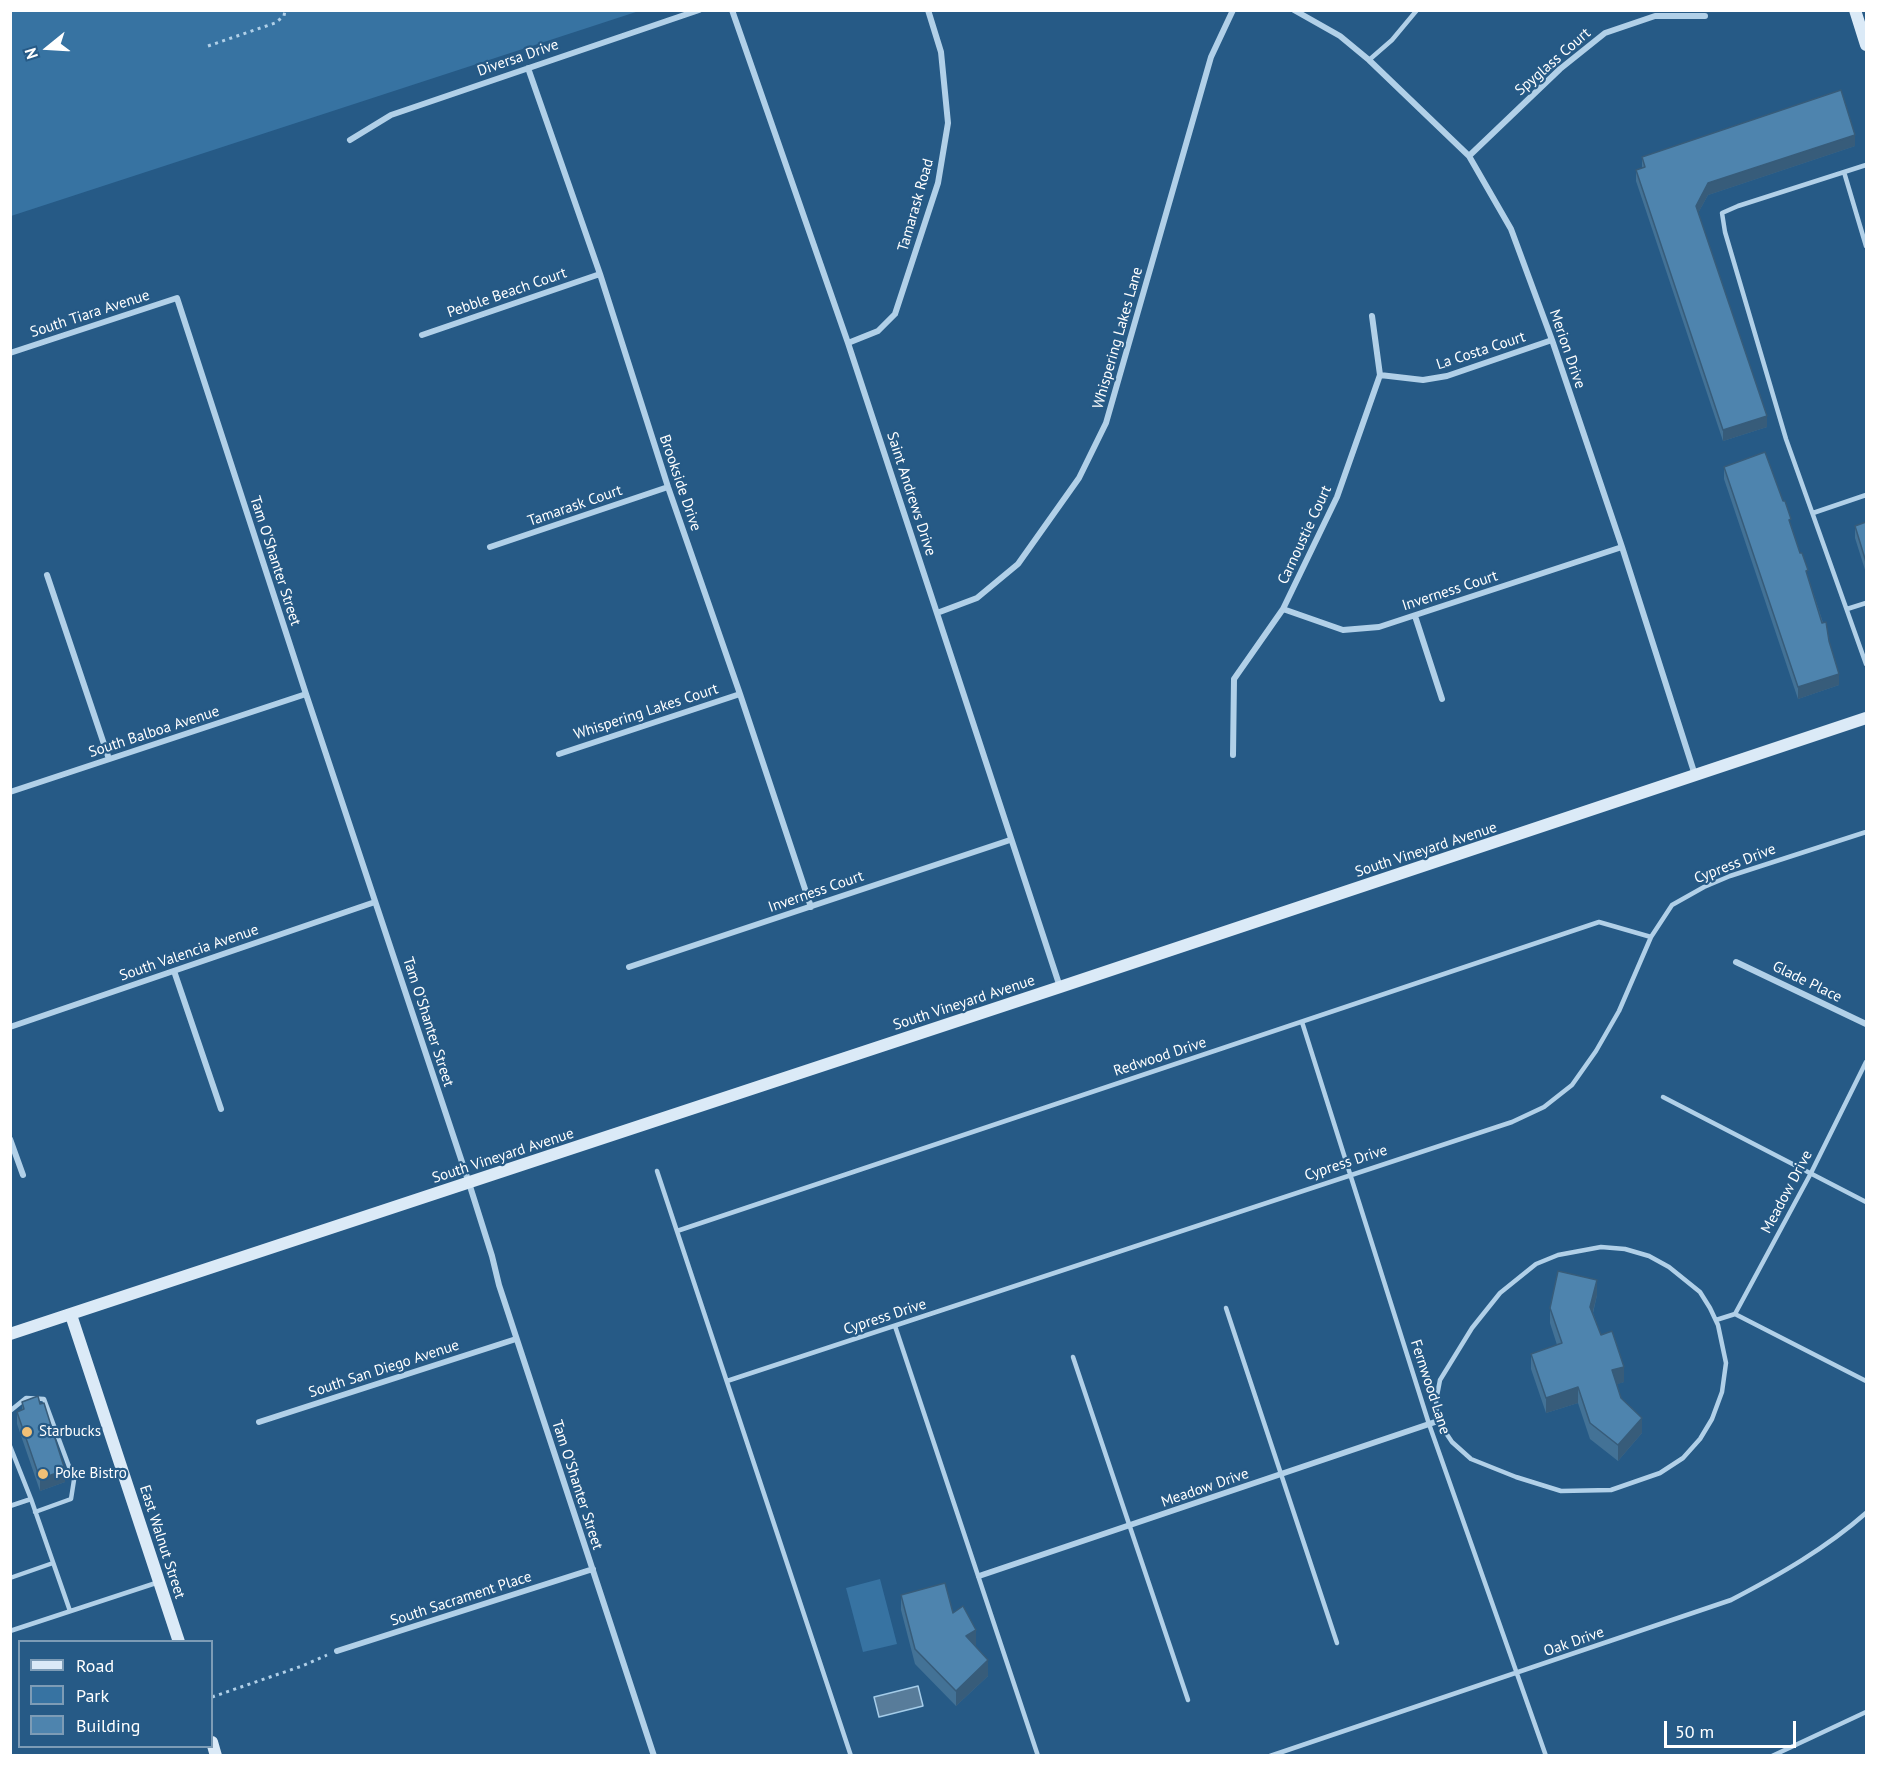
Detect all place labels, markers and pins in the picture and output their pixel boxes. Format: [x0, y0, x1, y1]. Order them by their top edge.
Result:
place label: Starbucks [39, 1423, 101, 1441]
marker: Starbucks [20, 1425, 34, 1439]
place label: Poke Bistro [55, 1465, 127, 1483]
marker: Poke Bistro [36, 1467, 50, 1481]

